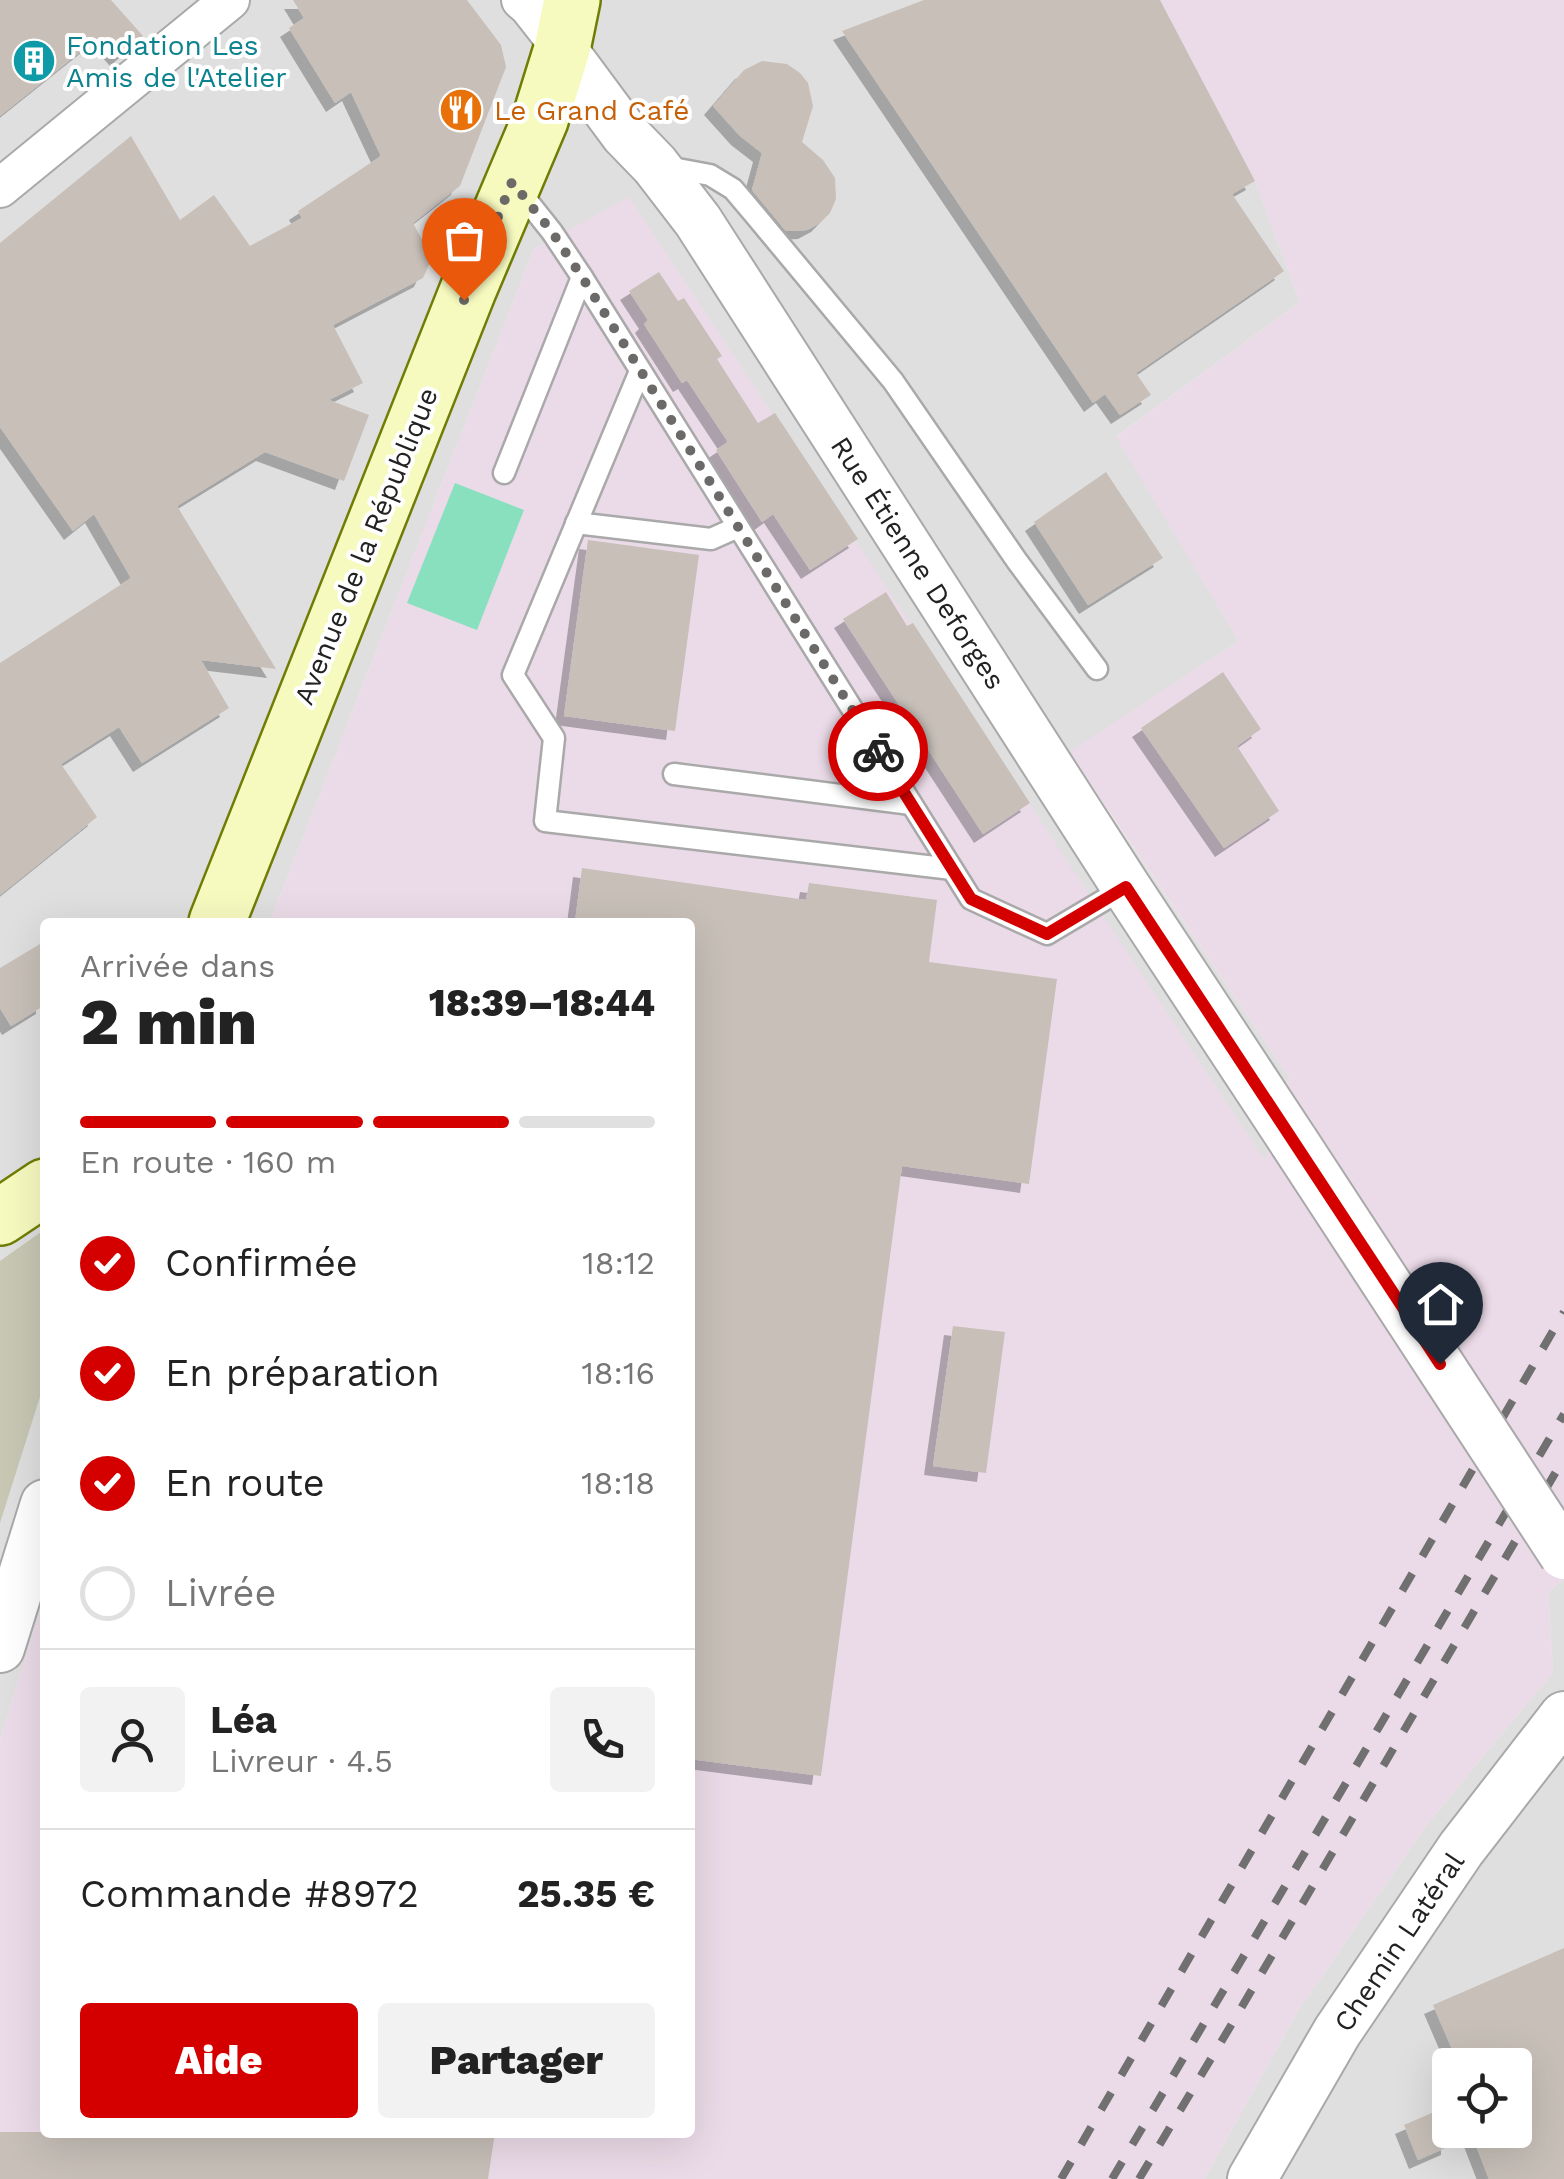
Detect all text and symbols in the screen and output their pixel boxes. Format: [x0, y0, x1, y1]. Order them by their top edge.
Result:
place label: Fondation Les Amis de l'Atelier [66, 29, 287, 94]
building icon: Fondation Les Amis de l'Atelier [11, 38, 57, 84]
restaurant icon: Le Grand Café [438, 87, 484, 133]
place label: Le Grand Café [494, 94, 689, 127]
pin [422, 198, 507, 301]
icon: bag [437, 213, 492, 268]
street label: Avenue de la République [287, 383, 445, 709]
street label: Rue Étienne Deforges [824, 431, 1012, 695]
courier [828, 701, 928, 801]
icon: bike [851, 724, 906, 779]
text: Arrivée dans [80, 947, 275, 985]
text: 18:39–18:44 [429, 981, 655, 1025]
text: 2 min [80, 984, 257, 1060]
text: En route · 160 m [80, 1143, 336, 1181]
icon: check [80, 1236, 135, 1291]
text: Confirmée [165, 1241, 358, 1285]
text: 18:12 [582, 1244, 655, 1282]
pin [1398, 1262, 1483, 1365]
icon: home [1413, 1277, 1468, 1332]
icon: check [80, 1346, 135, 1401]
text: En préparation [165, 1351, 440, 1395]
text: 18:16 [581, 1354, 655, 1392]
icon: check [80, 1456, 135, 1511]
text: En route [165, 1461, 325, 1505]
text: 18:18 [581, 1464, 655, 1502]
text: Livrée [165, 1571, 276, 1615]
button: person [80, 1687, 185, 1792]
button: phone [550, 1687, 655, 1792]
text: Léa [210, 1698, 277, 1742]
text: Livreur · 4.5 [210, 1742, 393, 1780]
street label: Chemin Latéral [1327, 1846, 1471, 2038]
text: Commande #8972 [80, 1872, 419, 1916]
text: 25.35 € [517, 1872, 655, 1916]
button: Aide [80, 2003, 358, 2118]
button: Partager [378, 2003, 655, 2118]
map controls [1432, 2048, 1532, 2148]
button: locate [1432, 2048, 1532, 2148]

